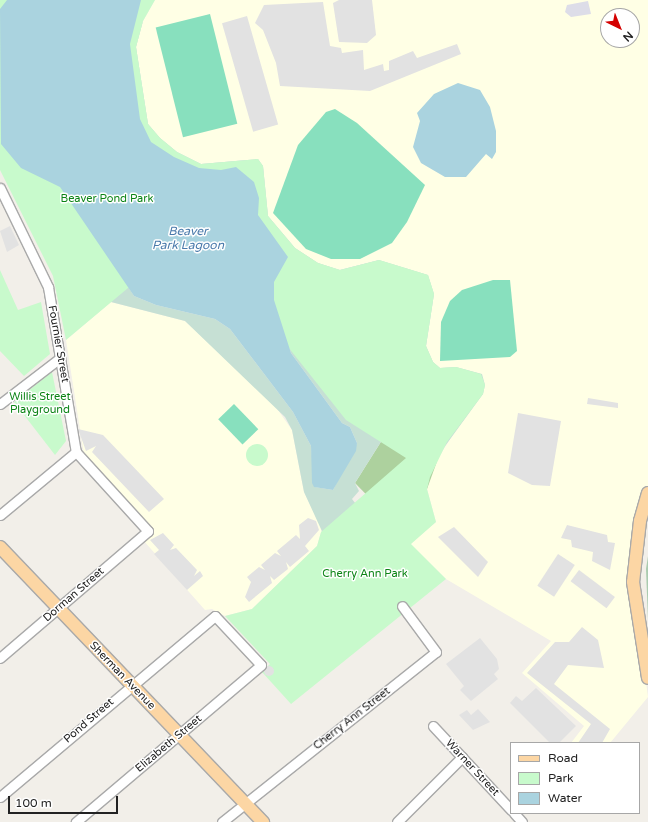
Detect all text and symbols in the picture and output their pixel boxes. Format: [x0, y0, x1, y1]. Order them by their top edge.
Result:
north arrow [600, 8, 640, 48]
text: N [620, 29, 636, 44]
park label: Beaver Pond Park [61, 192, 153, 206]
water label: Beaver Park Lagoon [152, 225, 224, 253]
street label: Fournier Street [45, 304, 71, 384]
park label: Willis Street Playground [9, 391, 71, 417]
street label: Dorman Street [41, 565, 107, 625]
park label: Cherry Ann Park [322, 567, 408, 581]
street label: Sherman Avenue [86, 639, 158, 713]
street label: Cherry Ann Street [311, 685, 393, 753]
street label: Pond Street [61, 696, 117, 746]
street label: Elizabeth Street [133, 712, 205, 776]
street label: Warner Street [442, 737, 502, 799]
legend [510, 742, 640, 814]
text: Road [548, 751, 578, 765]
text: Park [548, 771, 574, 785]
scale bar [10, 788, 120, 814]
text: Water [548, 791, 582, 805]
text: 100 m [15, 796, 52, 810]

